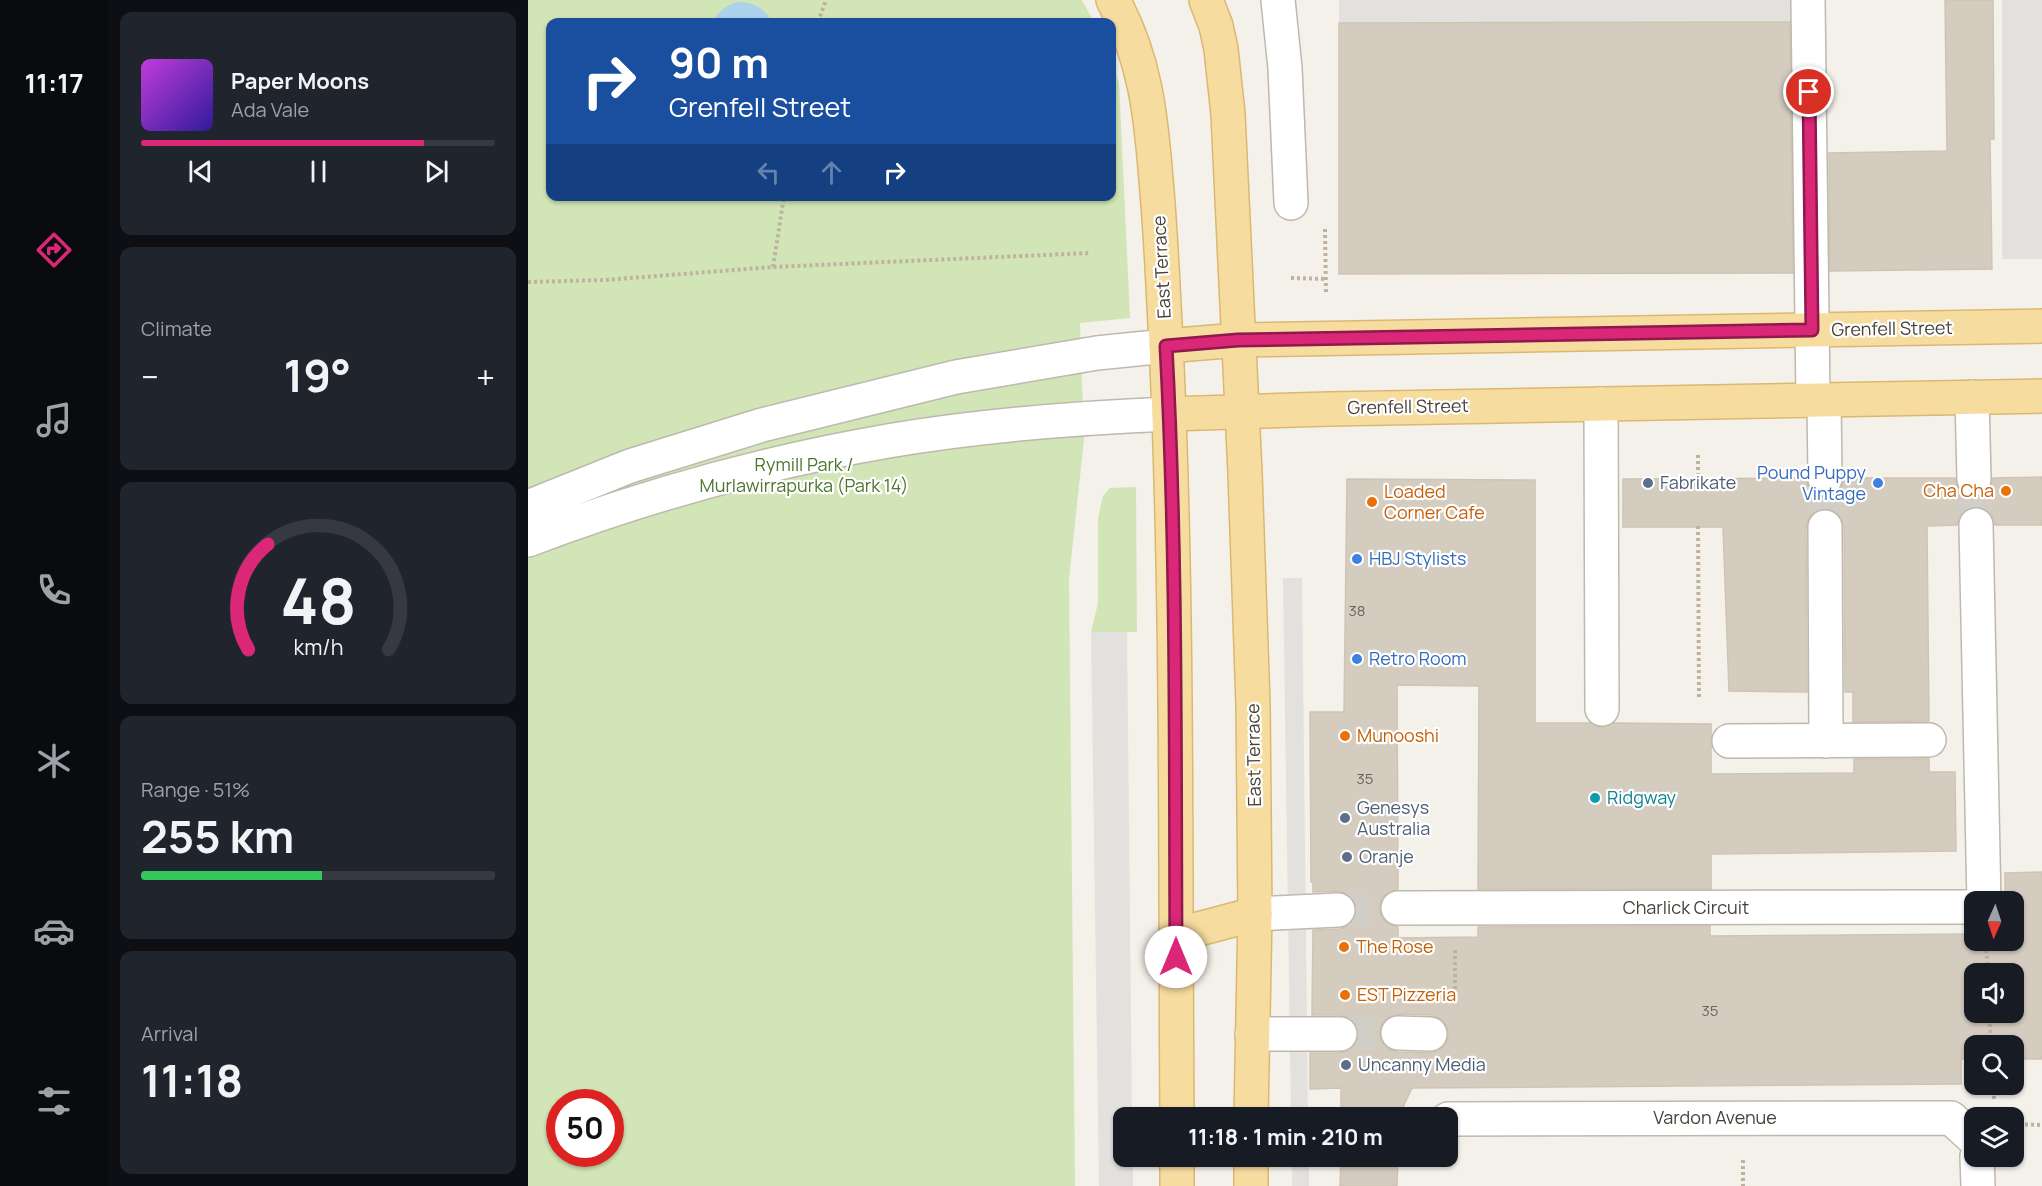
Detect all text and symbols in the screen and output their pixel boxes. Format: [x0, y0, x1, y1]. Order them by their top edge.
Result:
text: 90 m [669, 33, 769, 91]
icon: right [570, 42, 648, 120]
text: 11:17 [24, 64, 84, 101]
text: Paper Moons [231, 66, 369, 96]
pin [1783, 66, 1834, 117]
icon: arrive [1792, 75, 1825, 108]
text: Grenfell Street [669, 88, 851, 125]
text: Ada Vale [231, 96, 309, 123]
icon: previous [184, 155, 217, 188]
icon: pause [302, 155, 335, 188]
icon: next [420, 155, 453, 188]
icon: left [752, 156, 785, 189]
icon: ahead [815, 156, 848, 189]
icon: right [878, 156, 911, 189]
street label: East Terrace [1146, 215, 1176, 319]
icon: directions [33, 229, 75, 271]
text: Climate [141, 315, 212, 342]
street label: Grenfell Street [1831, 315, 1953, 341]
text: 19° [283, 344, 351, 406]
text: − [141, 354, 159, 399]
text: + [476, 354, 495, 399]
street label: Grenfell Street [1347, 393, 1469, 419]
icon: music [33, 399, 75, 441]
park label: Rymill Park / Murlawirrapurka (Park 14) [700, 452, 908, 497]
place label: Pound Puppy Vintage [1757, 460, 1867, 505]
place label: Fabrikate [1660, 470, 1736, 494]
marker: Fabrikate [1641, 476, 1655, 490]
marker: Pound Puppy Vintage [1871, 476, 1885, 490]
place label: Cha Cha [1923, 478, 1994, 502]
place label: Loaded Corner Cafe [1384, 479, 1485, 524]
marker: Cha Cha [1999, 484, 2013, 498]
marker: Loaded Corner Cafe [1365, 495, 1379, 509]
place label: HBJ Stylists [1369, 546, 1466, 570]
marker: HBJ Stylists [1350, 552, 1364, 566]
text: 48 [280, 557, 356, 643]
icon: phone [33, 569, 75, 611]
house number: 38 [1348, 600, 1366, 621]
text: km/h [293, 632, 343, 661]
place label: Retro Room [1369, 646, 1467, 670]
marker: Retro Room [1350, 652, 1364, 666]
street label: East Terrace [1240, 703, 1266, 807]
place label: Munooshi [1357, 723, 1439, 747]
marker: Munooshi [1338, 729, 1352, 743]
icon: climate [33, 740, 75, 782]
house number: 35 [1357, 768, 1373, 789]
text: Range · 51% [141, 776, 250, 803]
place label: Ridgway [1607, 785, 1677, 809]
marker: Ridgway [1588, 791, 1602, 805]
place label: Genesys Australia [1357, 795, 1430, 840]
text: 255 km [141, 805, 294, 867]
marker: Genesys Australia [1338, 811, 1352, 825]
place label: Oranje [1359, 844, 1414, 868]
marker: Oranje [1340, 850, 1354, 864]
north arrow [1964, 891, 2024, 951]
map controls [1964, 891, 2024, 1167]
street label: Charlick Circuit [1623, 895, 1749, 919]
icon: car [33, 910, 75, 952]
position arrow [1144, 925, 1208, 989]
place label: The Rose [1356, 934, 1433, 958]
marker: The Rose [1337, 940, 1351, 954]
button: sound [1964, 963, 2024, 1023]
place label: EST Pizzeria [1357, 982, 1456, 1006]
marker: EST Pizzeria [1338, 988, 1352, 1002]
house number: 35 [1702, 1000, 1718, 1021]
text: Arrival [141, 1020, 198, 1047]
button: search [1964, 1035, 2024, 1095]
text: 11:18 [141, 1049, 243, 1111]
place label: Uncanny Media [1358, 1052, 1486, 1076]
marker: Uncanny Media [1339, 1058, 1353, 1072]
icon: filters [33, 1080, 75, 1122]
speed limit sign: 50 [546, 1089, 624, 1167]
street label: Vardon Avenue [1653, 1105, 1777, 1129]
button: layers [1964, 1107, 2024, 1167]
text: 11:18 · 1 min · 210 m [1188, 1122, 1383, 1152]

